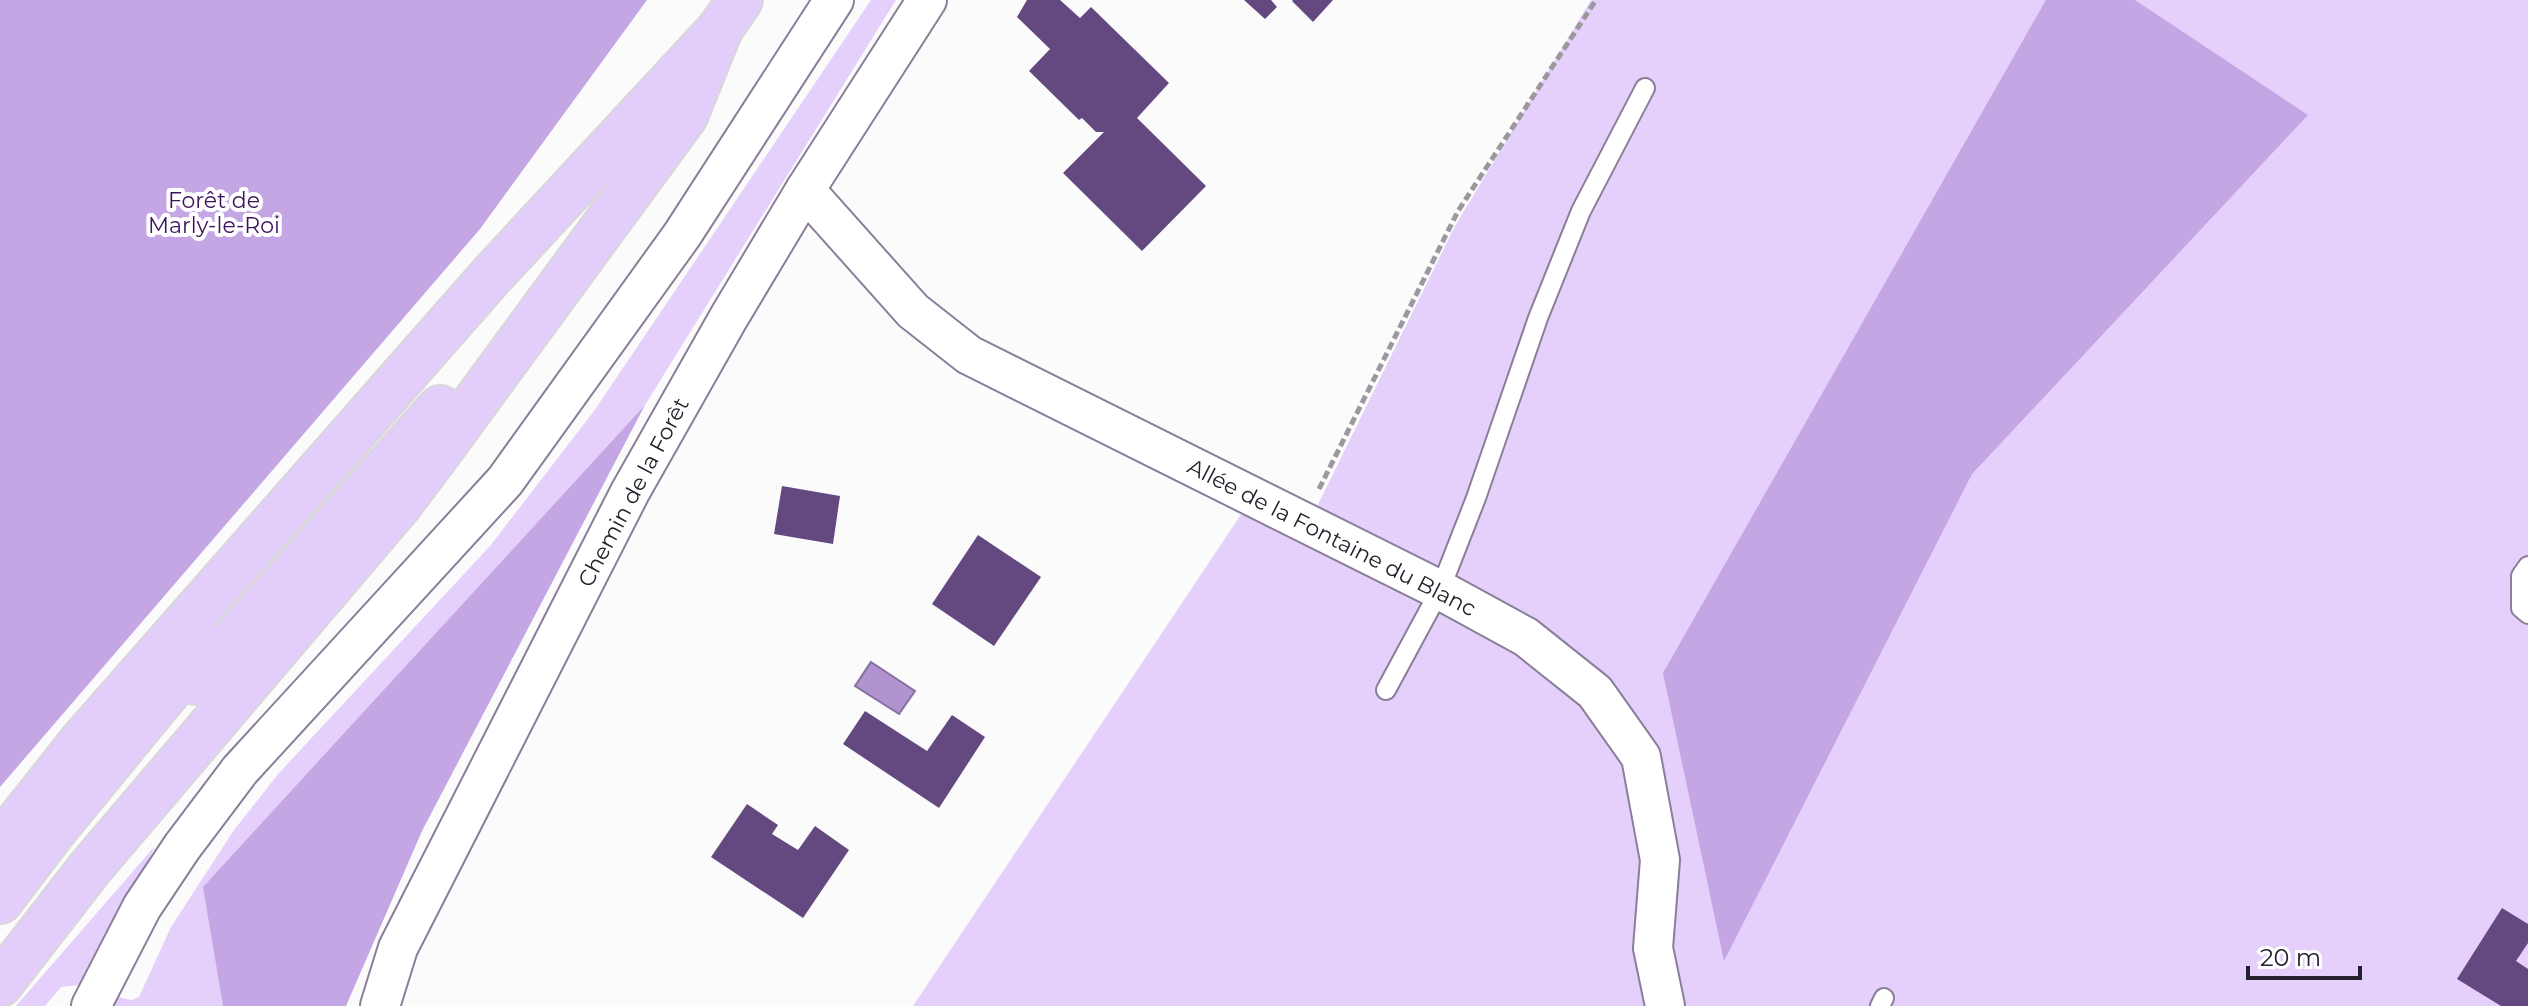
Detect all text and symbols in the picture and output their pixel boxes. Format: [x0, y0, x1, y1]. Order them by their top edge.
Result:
park label: Forêt de Marly-le-Roi [148, 187, 280, 239]
street label: Chemin de la Forêt [572, 393, 695, 591]
street label: Allée de la Fontaine du Blanc [1183, 453, 1481, 622]
scale bar [2248, 930, 2360, 980]
text: 20 m [2260, 943, 2321, 972]

